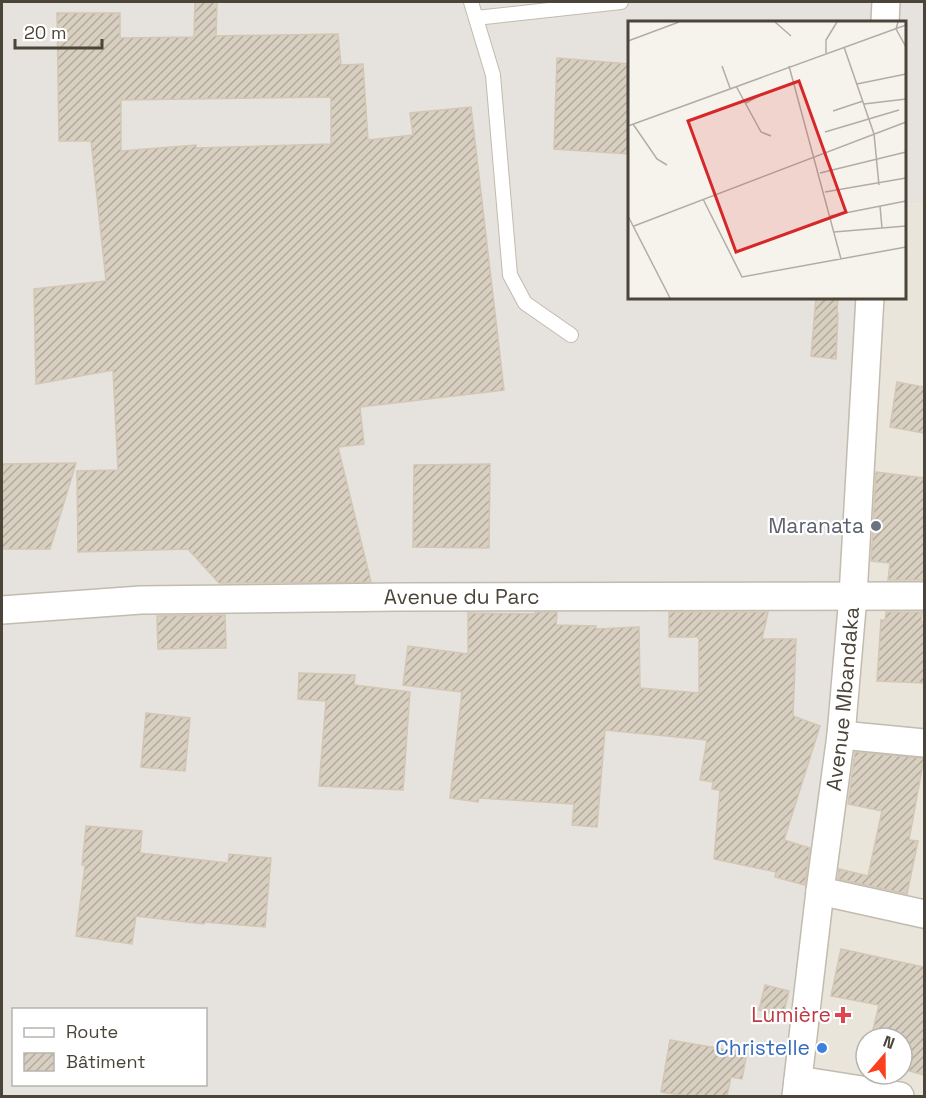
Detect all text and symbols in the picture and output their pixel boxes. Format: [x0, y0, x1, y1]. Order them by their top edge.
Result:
scale bar [15, 12, 102, 50]
text: 20 m [24, 21, 67, 44]
inset map [628, 21, 905, 298]
place label: Maranata [768, 512, 864, 539]
marker: Maranata [869, 519, 883, 533]
street label: Avenue du Parc [383, 583, 540, 610]
street label: Avenue Mbandaka [820, 606, 865, 793]
place label: Lumière [751, 1001, 831, 1028]
legend [12, 1008, 207, 1086]
marker: Lumière [836, 1008, 850, 1022]
text: Route [66, 1020, 118, 1043]
north arrow [854, 1026, 914, 1086]
text: N [880, 1031, 898, 1054]
place label: Christelle [715, 1034, 810, 1061]
marker: Christelle [815, 1041, 829, 1055]
text: Bâtiment [66, 1050, 146, 1073]

